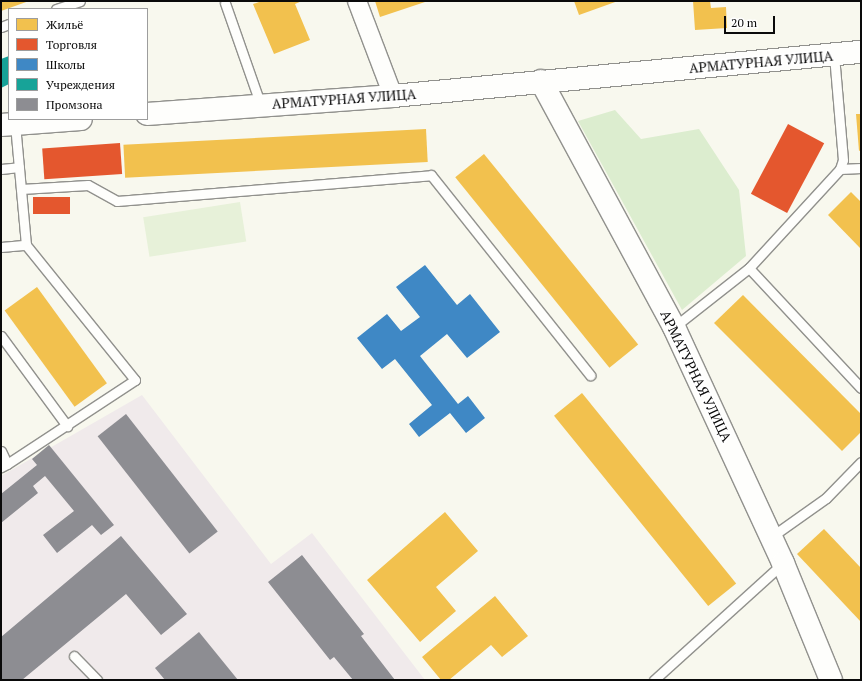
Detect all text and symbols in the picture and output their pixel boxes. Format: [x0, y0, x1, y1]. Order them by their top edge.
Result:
legend [8, 8, 148, 120]
scale bar [726, 8, 777, 34]
text: 20 m [731, 15, 757, 30]
text: Жильё [46, 17, 83, 32]
text: Торговля [46, 37, 97, 52]
street label: АРМАТУРНАЯ УЛИЦА [688, 47, 834, 77]
text: Школы [46, 57, 85, 72]
text: Учреждения [46, 77, 115, 92]
street label: АРМАТУРНАЯ УЛИЦА [271, 86, 417, 112]
text: Промзона [46, 97, 103, 112]
street label: АРМАТУРНАЯ УЛИЦА [657, 307, 735, 445]

